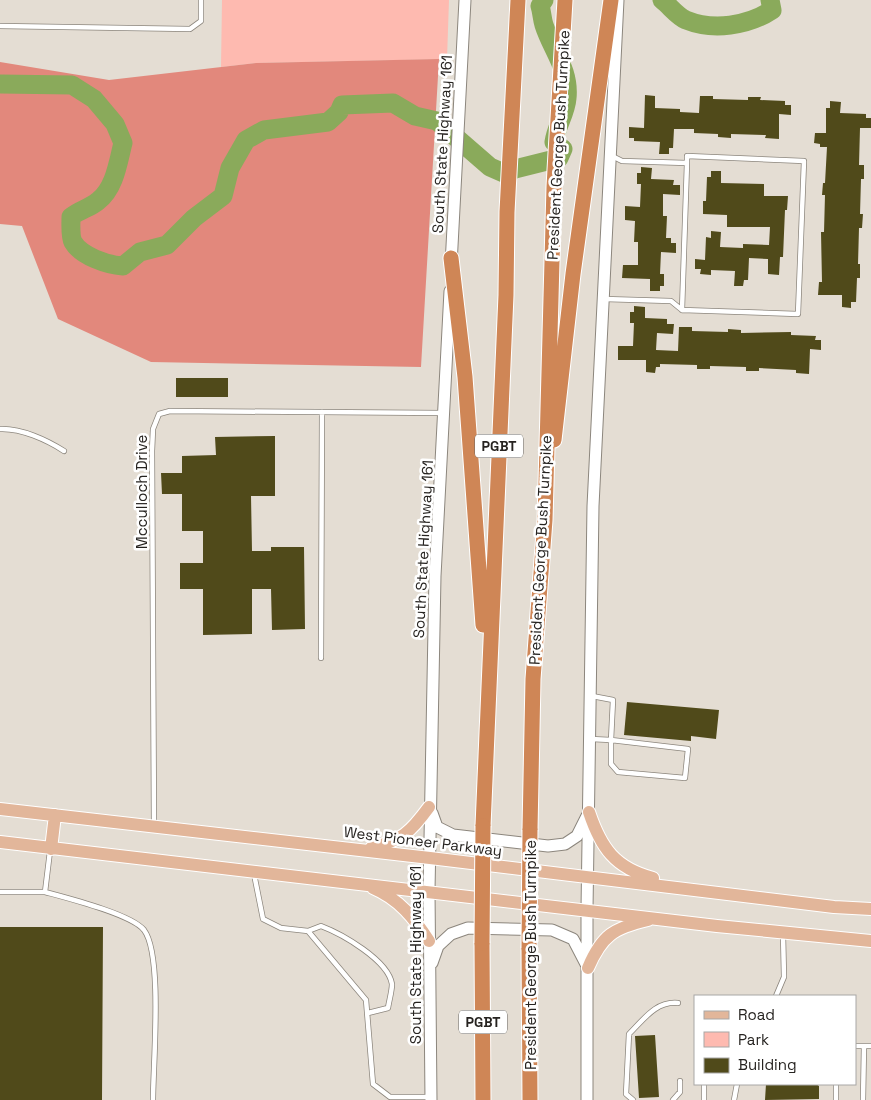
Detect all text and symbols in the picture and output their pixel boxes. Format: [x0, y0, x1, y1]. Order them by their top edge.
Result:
street label: President George Bush Turnpike [542, 29, 574, 260]
street label: South State Highway 161 [428, 54, 456, 234]
road number: PGBT [475, 434, 523, 458]
street label: President George Bush Turnpike [524, 434, 556, 665]
street label: Mcculloch Drive [132, 435, 151, 549]
street label: South State Highway 161 [409, 459, 437, 639]
street label: West Pioneer Parkway [343, 822, 503, 860]
street label: President George Bush Turnpike [521, 840, 540, 1070]
street label: South State Highway 161 [406, 866, 425, 1044]
legend [694, 995, 856, 1085]
text: Road [738, 1005, 775, 1024]
road number: PGBT [459, 1010, 507, 1034]
text: Park [738, 1030, 769, 1049]
text: Building [738, 1055, 797, 1074]

